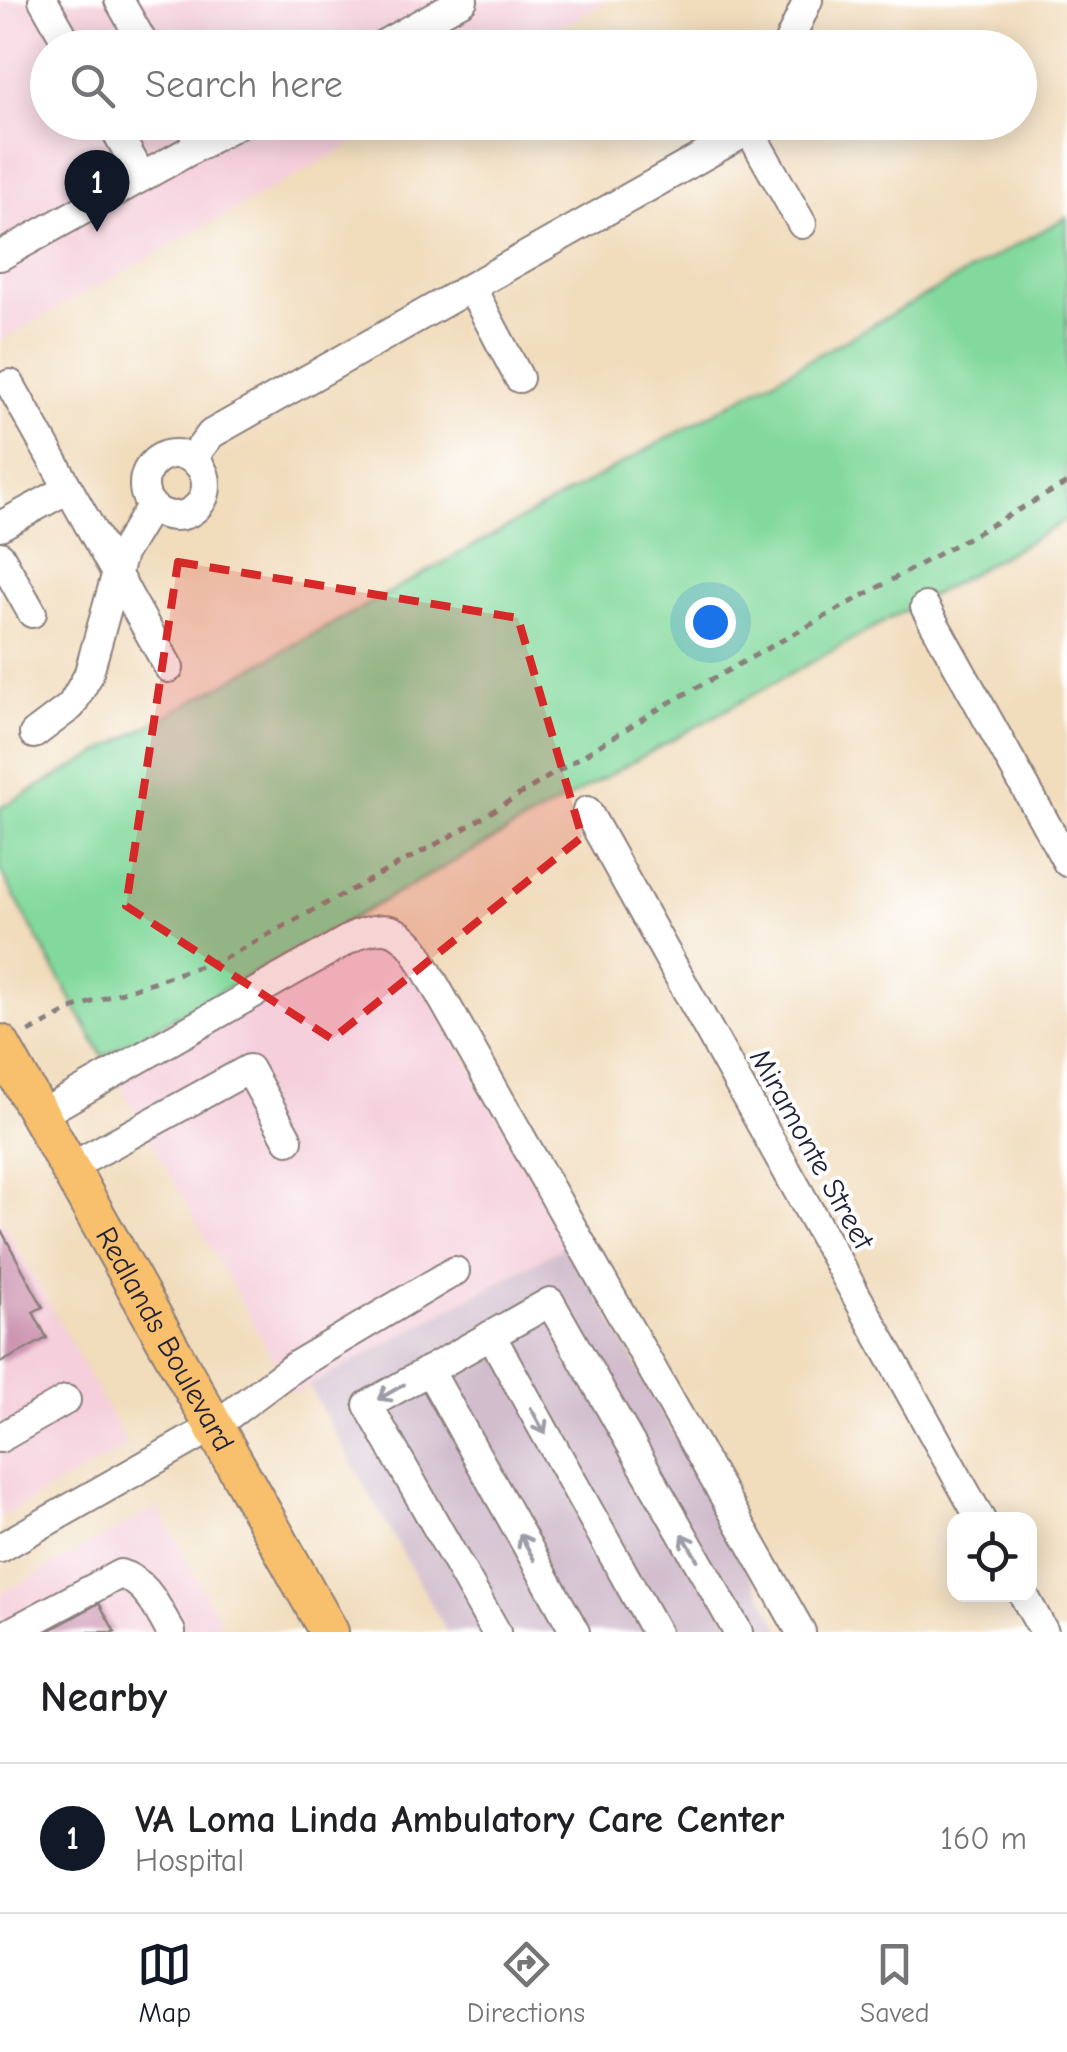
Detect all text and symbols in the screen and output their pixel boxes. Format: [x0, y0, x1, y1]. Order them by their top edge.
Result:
search box [30, 30, 1037, 140]
icon: search [65, 58, 120, 113]
text: Search here [145, 63, 343, 107]
pin: 1 [64, 150, 130, 232]
your location [685, 597, 736, 648]
street label: Miramonte Street [742, 1043, 882, 1257]
street label: Redlands Boulevard [88, 1221, 241, 1457]
one-way arrow [377, 1382, 406, 1402]
one-way arrow [529, 1405, 549, 1435]
map controls [947, 1512, 1037, 1602]
button: locate [947, 1512, 1037, 1602]
one-way arrow [517, 1533, 537, 1562]
one-way arrow [679, 1533, 699, 1562]
text: Nearby [40, 1673, 167, 1722]
text: VA Loma Linda Ambulatory Care Center [135, 1798, 784, 1842]
text: 1 [66, 1820, 79, 1857]
text: 160 m [940, 1820, 1027, 1857]
text: Hospital [135, 1842, 244, 1879]
tab: Map [137, 1937, 192, 2029]
tab: Directions [467, 1937, 585, 2029]
tab: Saved [860, 1937, 930, 2029]

